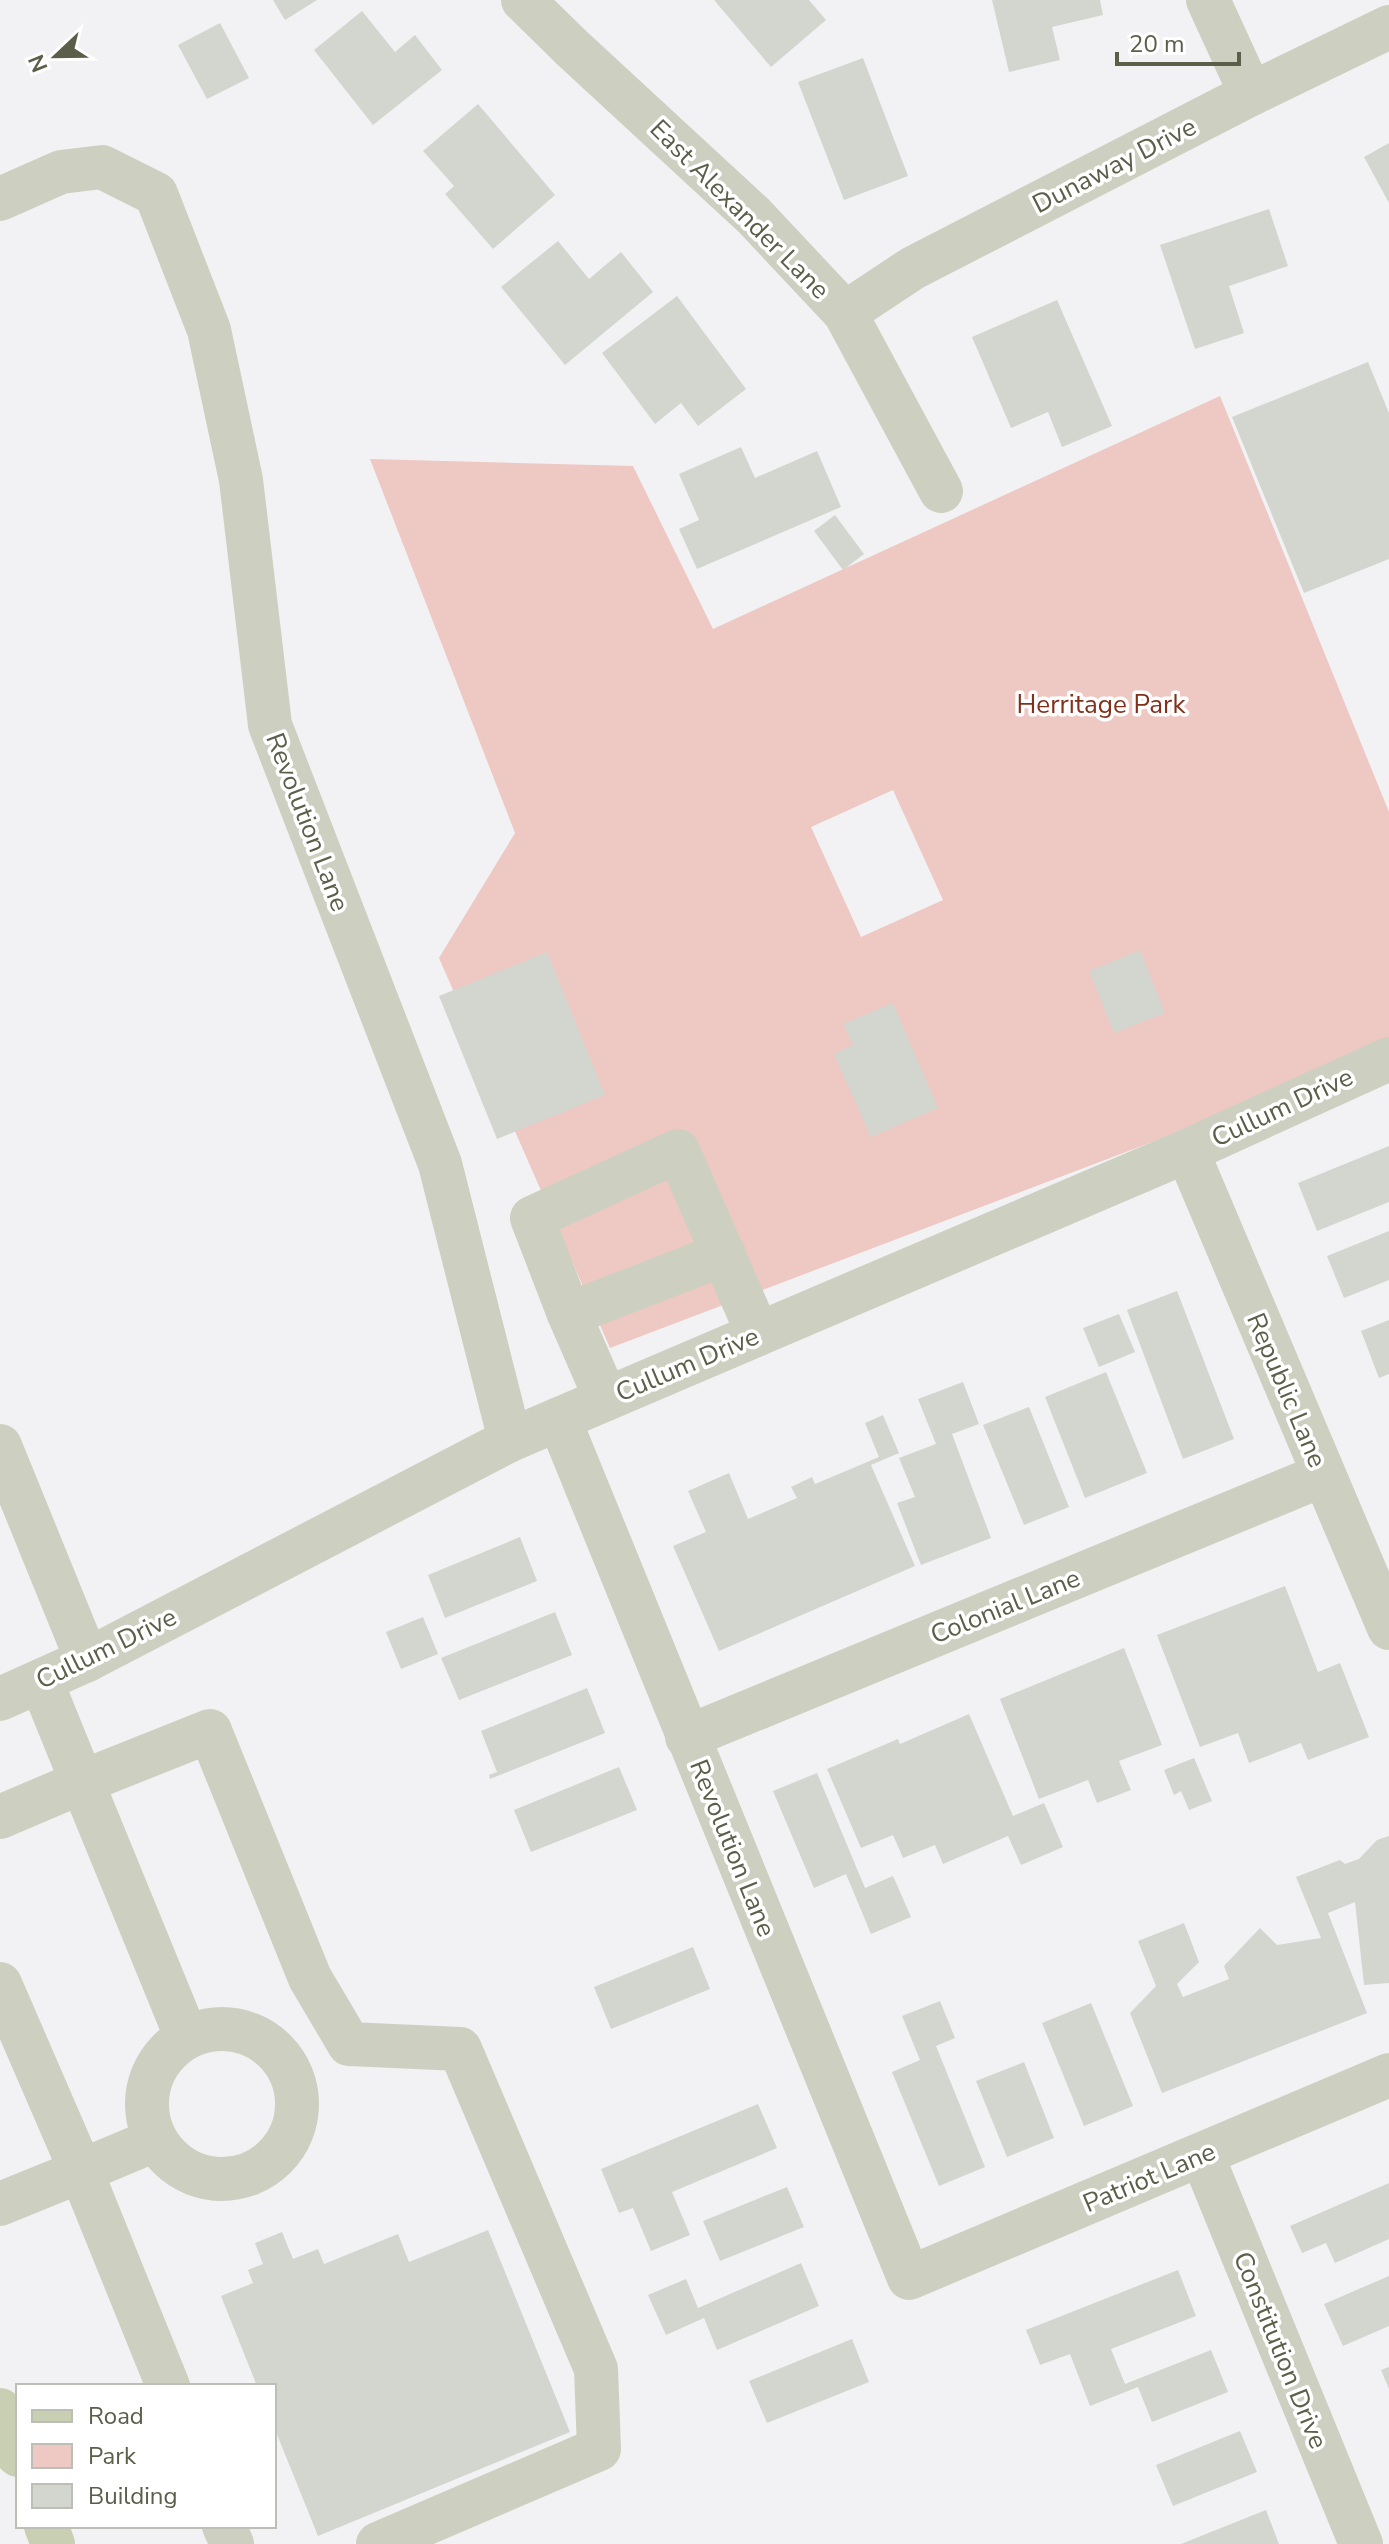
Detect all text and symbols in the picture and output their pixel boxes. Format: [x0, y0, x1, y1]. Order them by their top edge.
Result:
north arrow [16, 16, 96, 96]
scale bar [1117, 16, 1239, 66]
text: 20 m [1129, 28, 1185, 60]
text: N [21, 50, 55, 76]
street label: Dunaway Drive [1026, 109, 1202, 222]
street label: East Alexander Lane [642, 112, 837, 307]
park label: Herritage Park [1017, 687, 1186, 722]
street label: Revolution Lane [257, 728, 358, 916]
street label: Cullum Drive [1206, 1059, 1359, 1156]
street label: Republic Lane [1238, 1308, 1335, 1473]
street label: Cullum Drive [610, 1319, 764, 1410]
street label: Colonial Lane [925, 1561, 1085, 1652]
street label: Cullum Drive [30, 1599, 182, 1698]
street label: Revolution Lane [681, 1754, 784, 1942]
street label: Patriot Lane [1078, 2134, 1221, 2221]
street label: Constitution Drive [1225, 2246, 1336, 2454]
legend [16, 2384, 276, 2528]
text: Road [88, 2400, 144, 2432]
text: Park [88, 2440, 137, 2472]
text: Building [88, 2480, 178, 2512]

